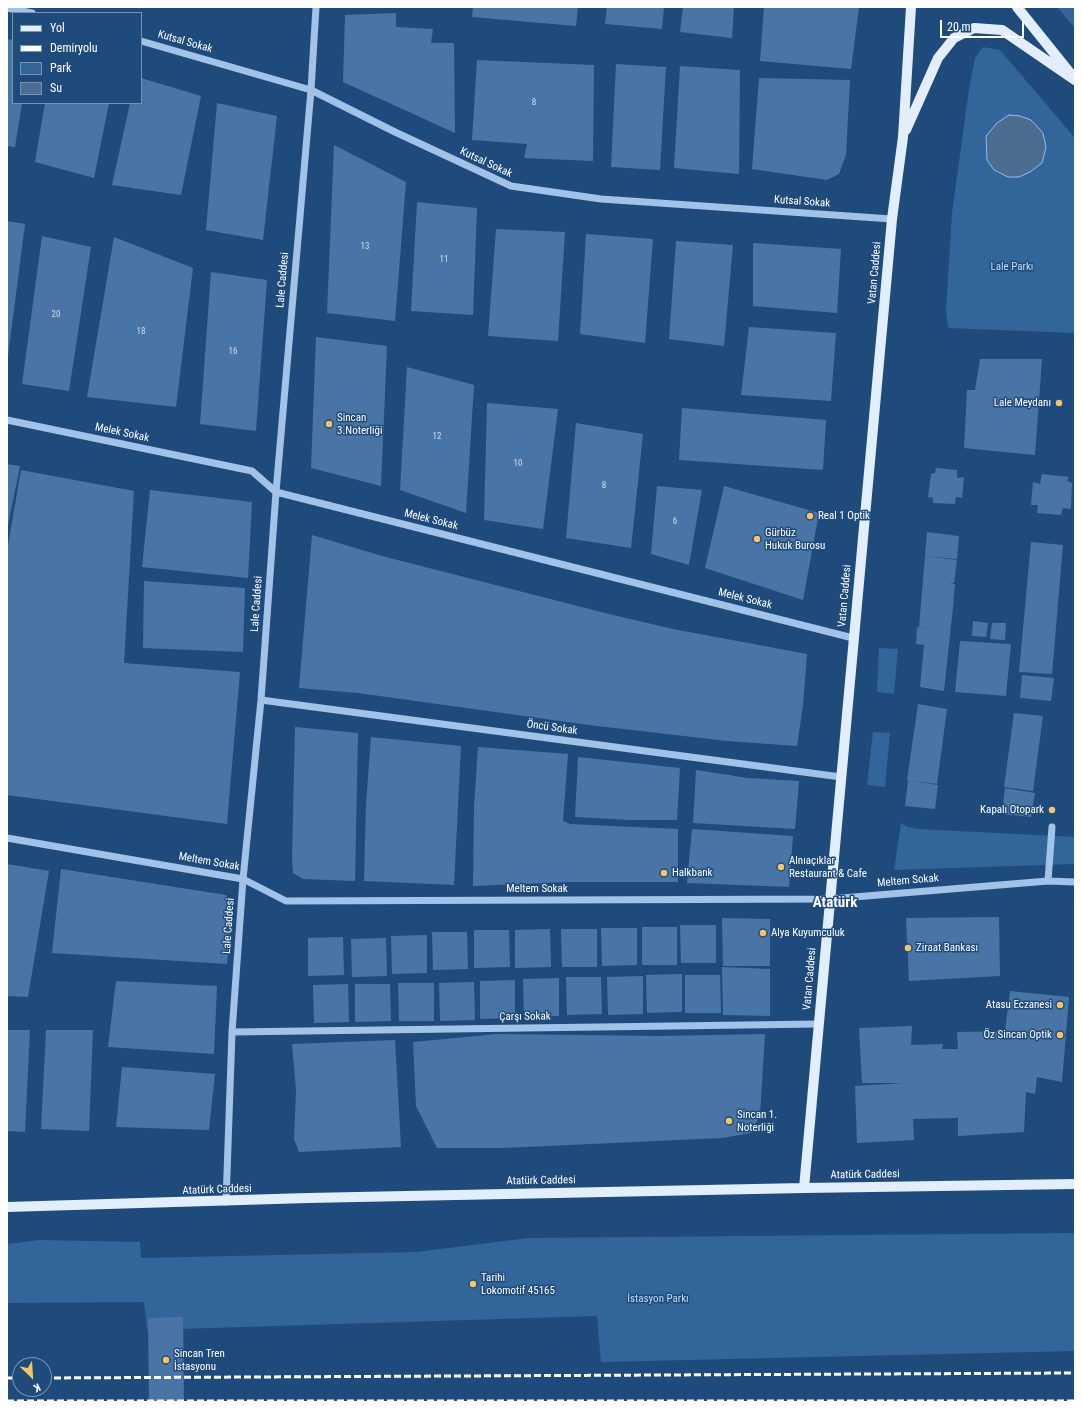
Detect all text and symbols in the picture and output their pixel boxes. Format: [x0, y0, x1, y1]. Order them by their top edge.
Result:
legend [12, 12, 142, 104]
scale bar [942, 12, 1026, 38]
text: 20 m [947, 20, 971, 34]
text: Yol [50, 21, 65, 35]
street label: Kutsal Sokak [156, 28, 214, 56]
text: Demiryolu [50, 41, 98, 55]
text: Park [50, 61, 71, 75]
text: Su [50, 81, 62, 95]
house number: 8 [532, 98, 536, 108]
street label: Kutsal Sokak [458, 145, 514, 181]
street label: Kutsal Sokak [774, 193, 830, 211]
street label: Vatan Caddesi [866, 241, 884, 305]
house number: 13 [361, 242, 369, 252]
street label: Lale Caddesi [274, 252, 292, 308]
house number: 11 [440, 255, 448, 265]
park label: Lale Parkı [991, 260, 1033, 274]
house number: 20 [52, 310, 60, 320]
house number: 18 [137, 327, 145, 337]
house number: 16 [229, 347, 237, 357]
place label: Lale Meydanı [994, 396, 1051, 410]
marker: Lale Meydanı [1054, 398, 1064, 408]
place label: Sincan 3.Noterliği [337, 411, 382, 437]
marker: Sincan 3.Noterliği [324, 419, 334, 429]
street label: Melek Sokak [94, 421, 150, 445]
house number: 12 [433, 432, 441, 442]
house number: 10 [514, 459, 522, 469]
house number: 8 [602, 481, 606, 491]
street label: Melek Sokak [403, 507, 459, 533]
place label: Real 1 Optik [818, 509, 870, 523]
marker: Real 1 Optik [805, 511, 815, 521]
house number: 6 [673, 517, 677, 527]
place label: Gürbüz Hukuk Burosu [765, 526, 825, 552]
marker: Gürbüz Hukuk Burosu [752, 534, 762, 544]
street label: Vatan Caddesi [836, 564, 854, 628]
street label: Lale Caddesi [248, 576, 266, 632]
street label: Melek Sokak [717, 586, 773, 612]
street label: Öncü Sokak [526, 718, 578, 738]
place label: Kapalı Otopark [980, 803, 1044, 817]
marker: Kapalı Otopark [1047, 805, 1057, 815]
street label: Meltem Sokak [178, 850, 240, 874]
place label: Alnıaçıklar Restaurant & Cafe [789, 854, 867, 880]
marker: Alnıaçıklar Restaurant & Cafe [776, 862, 786, 872]
place label: Halkbank [672, 866, 713, 880]
marker: Halkbank [659, 868, 669, 878]
street label: Meltem Sokak [877, 872, 939, 890]
street label: Meltem Sokak [506, 882, 568, 896]
district label: Atatürk [813, 894, 857, 912]
street label: Lale Caddesi [220, 898, 238, 954]
place label: Alya Kuyumculuk [771, 926, 845, 940]
marker: Alya Kuyumculuk [758, 928, 768, 938]
place label: Ziraat Bankası [916, 941, 978, 955]
marker: Ziraat Bankası [903, 943, 913, 953]
street label: Vatan Caddesi [801, 947, 819, 1011]
place label: Atasu Eczanesi [986, 998, 1052, 1012]
marker: Atasu Eczanesi [1055, 1000, 1065, 1010]
street label: Çarşı Sokak [499, 1010, 551, 1024]
place label: Öz Sincan Optik [984, 1028, 1052, 1042]
marker: Öz Sincan Optik [1055, 1030, 1065, 1040]
place label: Sincan 1. Noterliği [737, 1108, 777, 1134]
marker: Sincan 1. Noterliği [724, 1116, 734, 1126]
street label: Atatürk Caddesi [830, 1168, 900, 1182]
street label: Atatürk Caddesi [506, 1174, 576, 1188]
street label: Atatürk Caddesi [182, 1182, 252, 1198]
place label: Tarihi Lokomotif 45165 [481, 1271, 555, 1297]
marker: Tarihi Lokomotif 45165 [468, 1279, 478, 1289]
park label: İstasyon Parkı [627, 1292, 689, 1306]
place label: Sincan Tren İstasyonu [174, 1347, 225, 1373]
marker: Sincan Tren İstasyonu [161, 1355, 171, 1365]
north arrow [12, 1357, 52, 1397]
text: K [31, 1380, 42, 1395]

